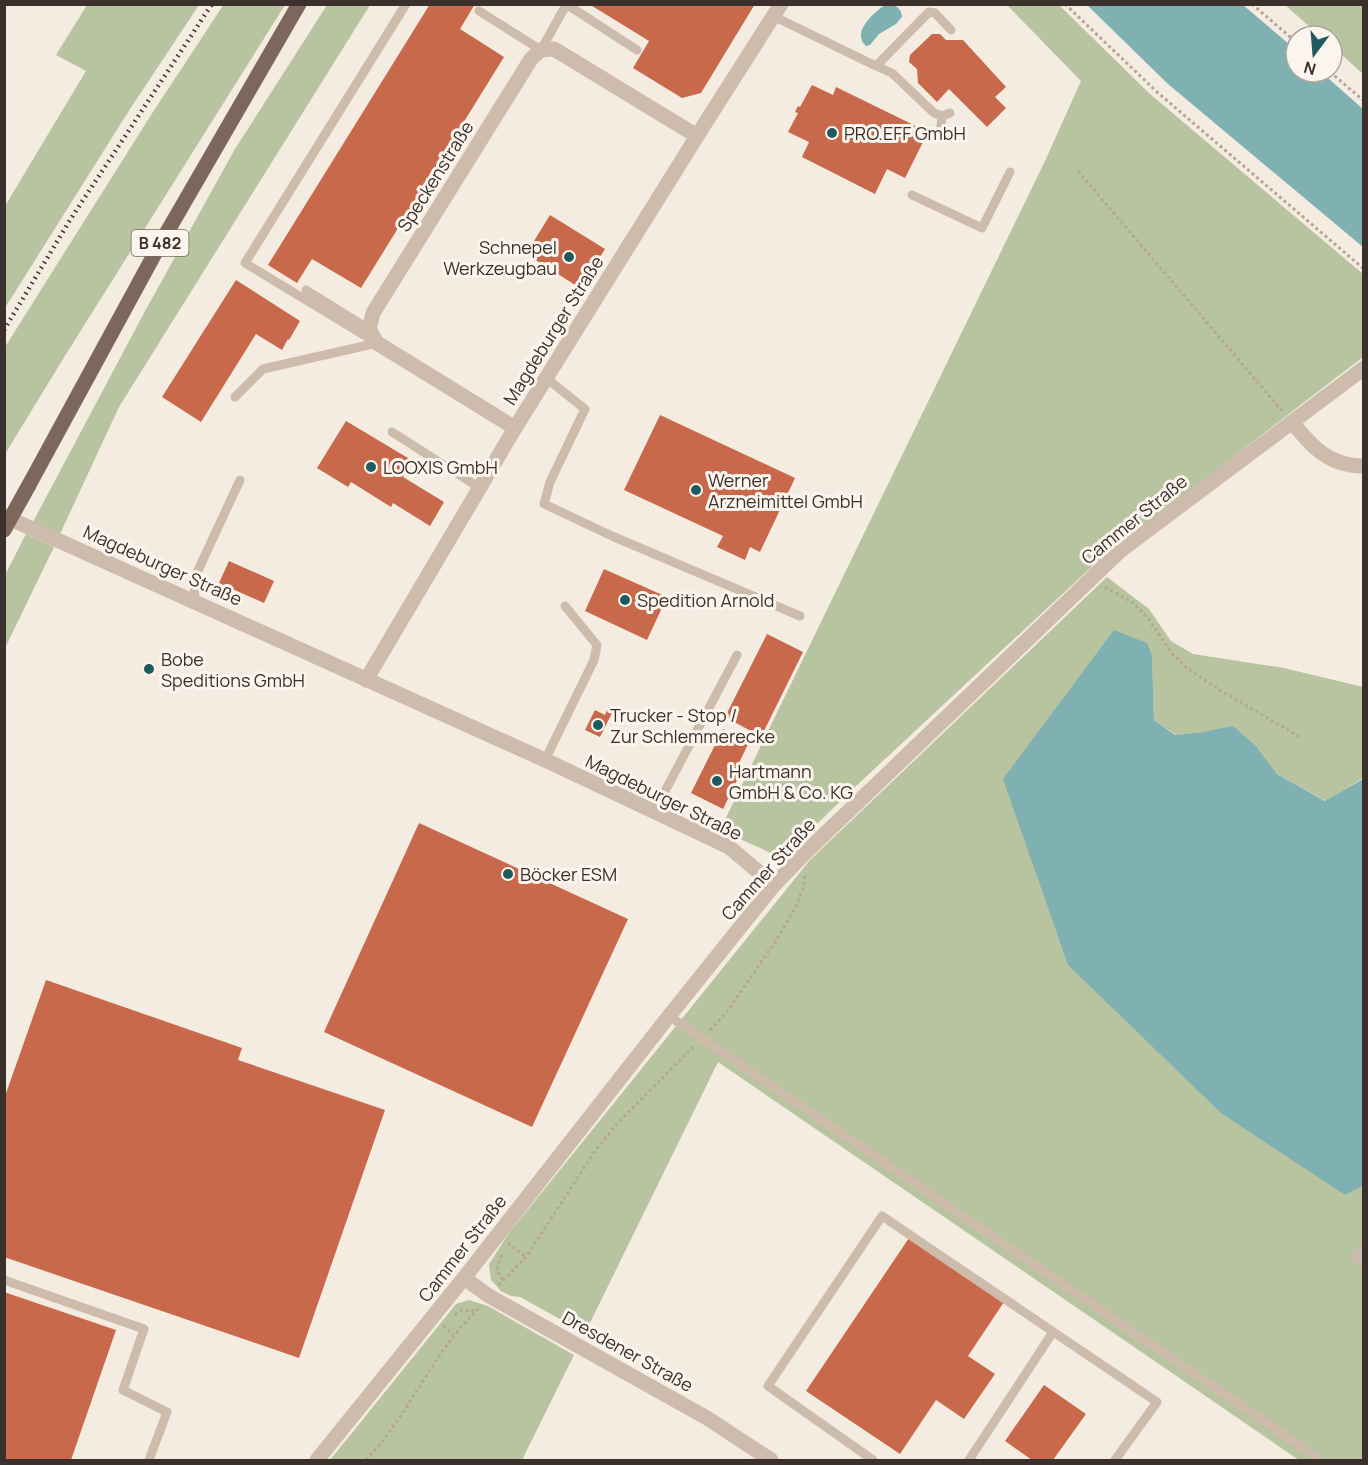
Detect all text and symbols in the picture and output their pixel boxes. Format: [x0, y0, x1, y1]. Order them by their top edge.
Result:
north arrow [1284, 24, 1344, 84]
text: N [1301, 56, 1318, 81]
street label: Speckenstraße [391, 116, 479, 236]
place label: PRO.EFF GmbH [844, 121, 966, 145]
marker: PRO.EFF GmbH [825, 126, 839, 140]
road number: B 482 [132, 230, 188, 256]
place label: Schnepel Werkzeugbau [443, 235, 557, 280]
marker: Schnepel Werkzeugbau [562, 250, 576, 264]
street label: Magdeburger Straße [497, 251, 609, 409]
place label: LOOXIS GmbH [383, 455, 498, 479]
marker: LOOXIS GmbH [364, 460, 378, 474]
place label: Werner Arzneimittel GmbH [708, 468, 863, 513]
street label: Cammer Straße [1076, 469, 1192, 569]
marker: Werner Arzneimittel GmbH [689, 483, 703, 497]
street label: Magdeburger Straße [80, 519, 246, 611]
place label: Spedition Arnold [637, 588, 775, 612]
marker: Spedition Arnold [618, 593, 632, 607]
place label: Bobe Speditions GmbH [161, 647, 305, 692]
marker: Bobe Speditions GmbH [142, 662, 156, 676]
place label: Trucker - Stop / Zur Schlemmerecke [610, 703, 775, 748]
marker: Trucker - Stop / Zur Schlemmerecke [591, 718, 605, 732]
street label: Magdeburger Straße [582, 749, 746, 845]
place label: Hartmann GmbH & Co. KG [729, 759, 853, 804]
marker: Hartmann GmbH & Co. KG [710, 774, 724, 788]
street label: Cammer Straße [716, 813, 820, 925]
place label: Böcker ESM [520, 862, 617, 886]
marker: Böcker ESM [501, 867, 515, 881]
street label: Cammer Straße [413, 1190, 511, 1306]
street label: Dresdener Straße [558, 1305, 698, 1397]

